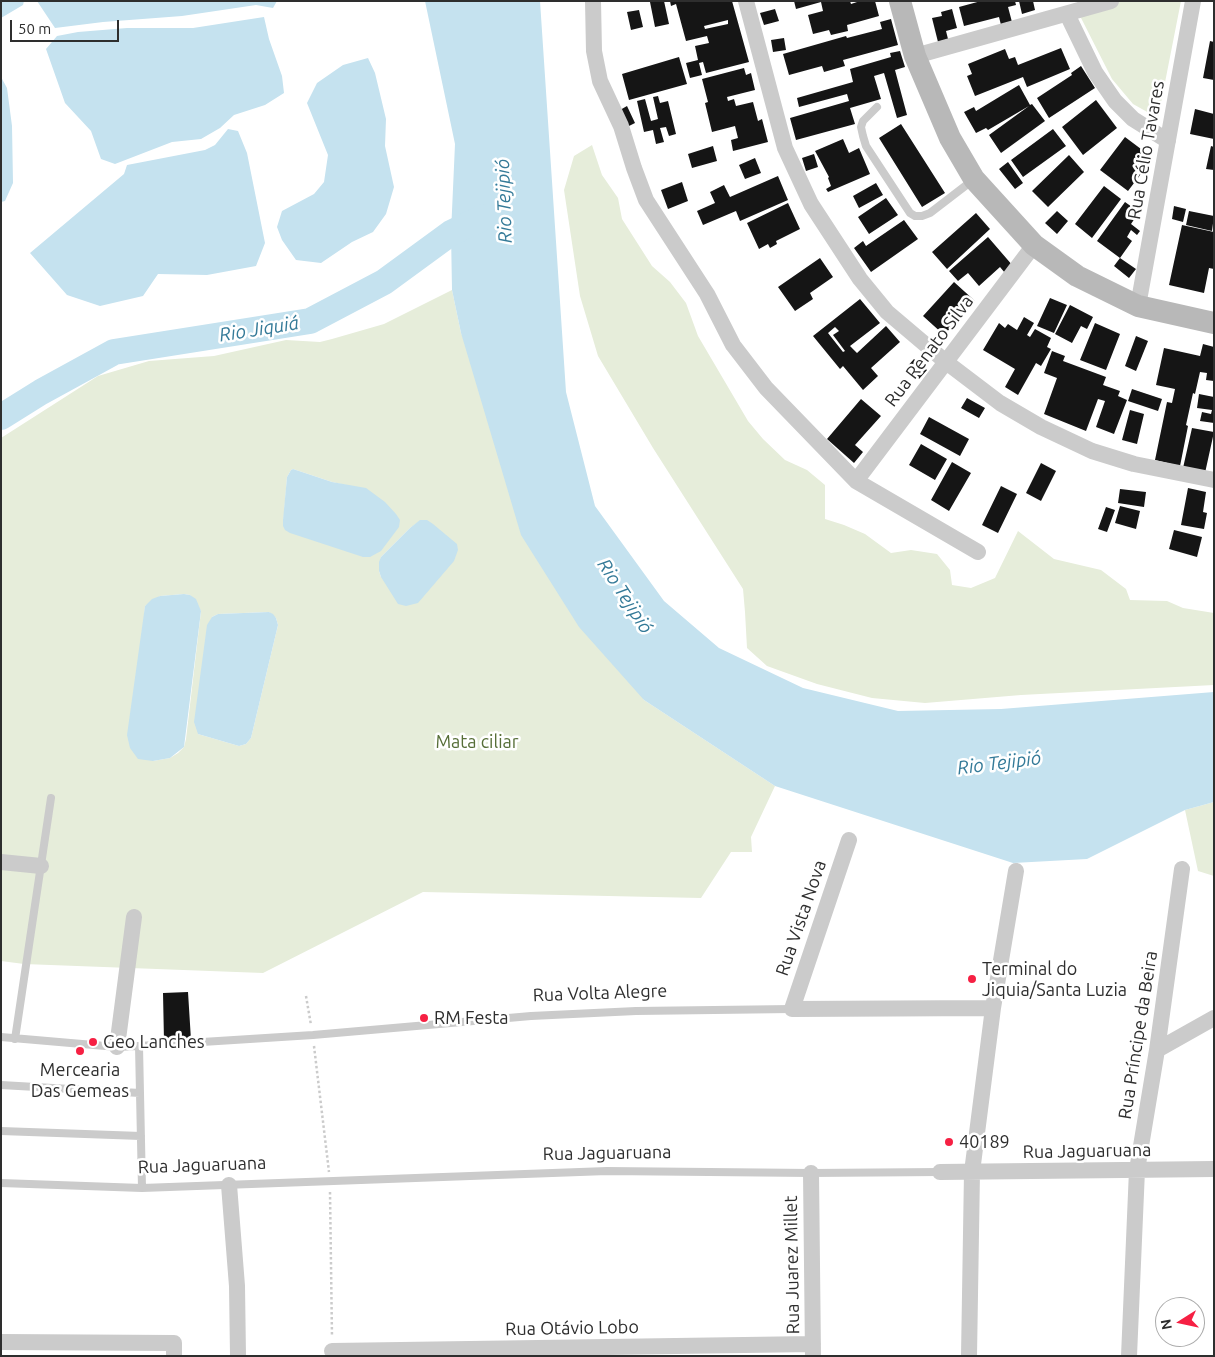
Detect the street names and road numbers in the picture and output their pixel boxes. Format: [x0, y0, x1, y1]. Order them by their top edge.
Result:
street label: Rua Célio Tavares [1123, 79, 1169, 221]
street label: Rua Renato Silva [880, 291, 978, 411]
street label: Rua Vista Nova [771, 857, 831, 979]
street label: Rua Príncipe da Beira [1114, 949, 1162, 1121]
street label: Rua Volta Alegre [532, 980, 668, 1006]
street label: Rua Jaguaruana [1022, 1139, 1152, 1163]
street label: Rua Jaguaruana [542, 1141, 672, 1165]
street label: Rua Jaguaruana [137, 1152, 267, 1178]
street label: Rua Juarez Millet [780, 1195, 804, 1335]
street label: Rua Otávio Lobo [505, 1316, 639, 1340]

